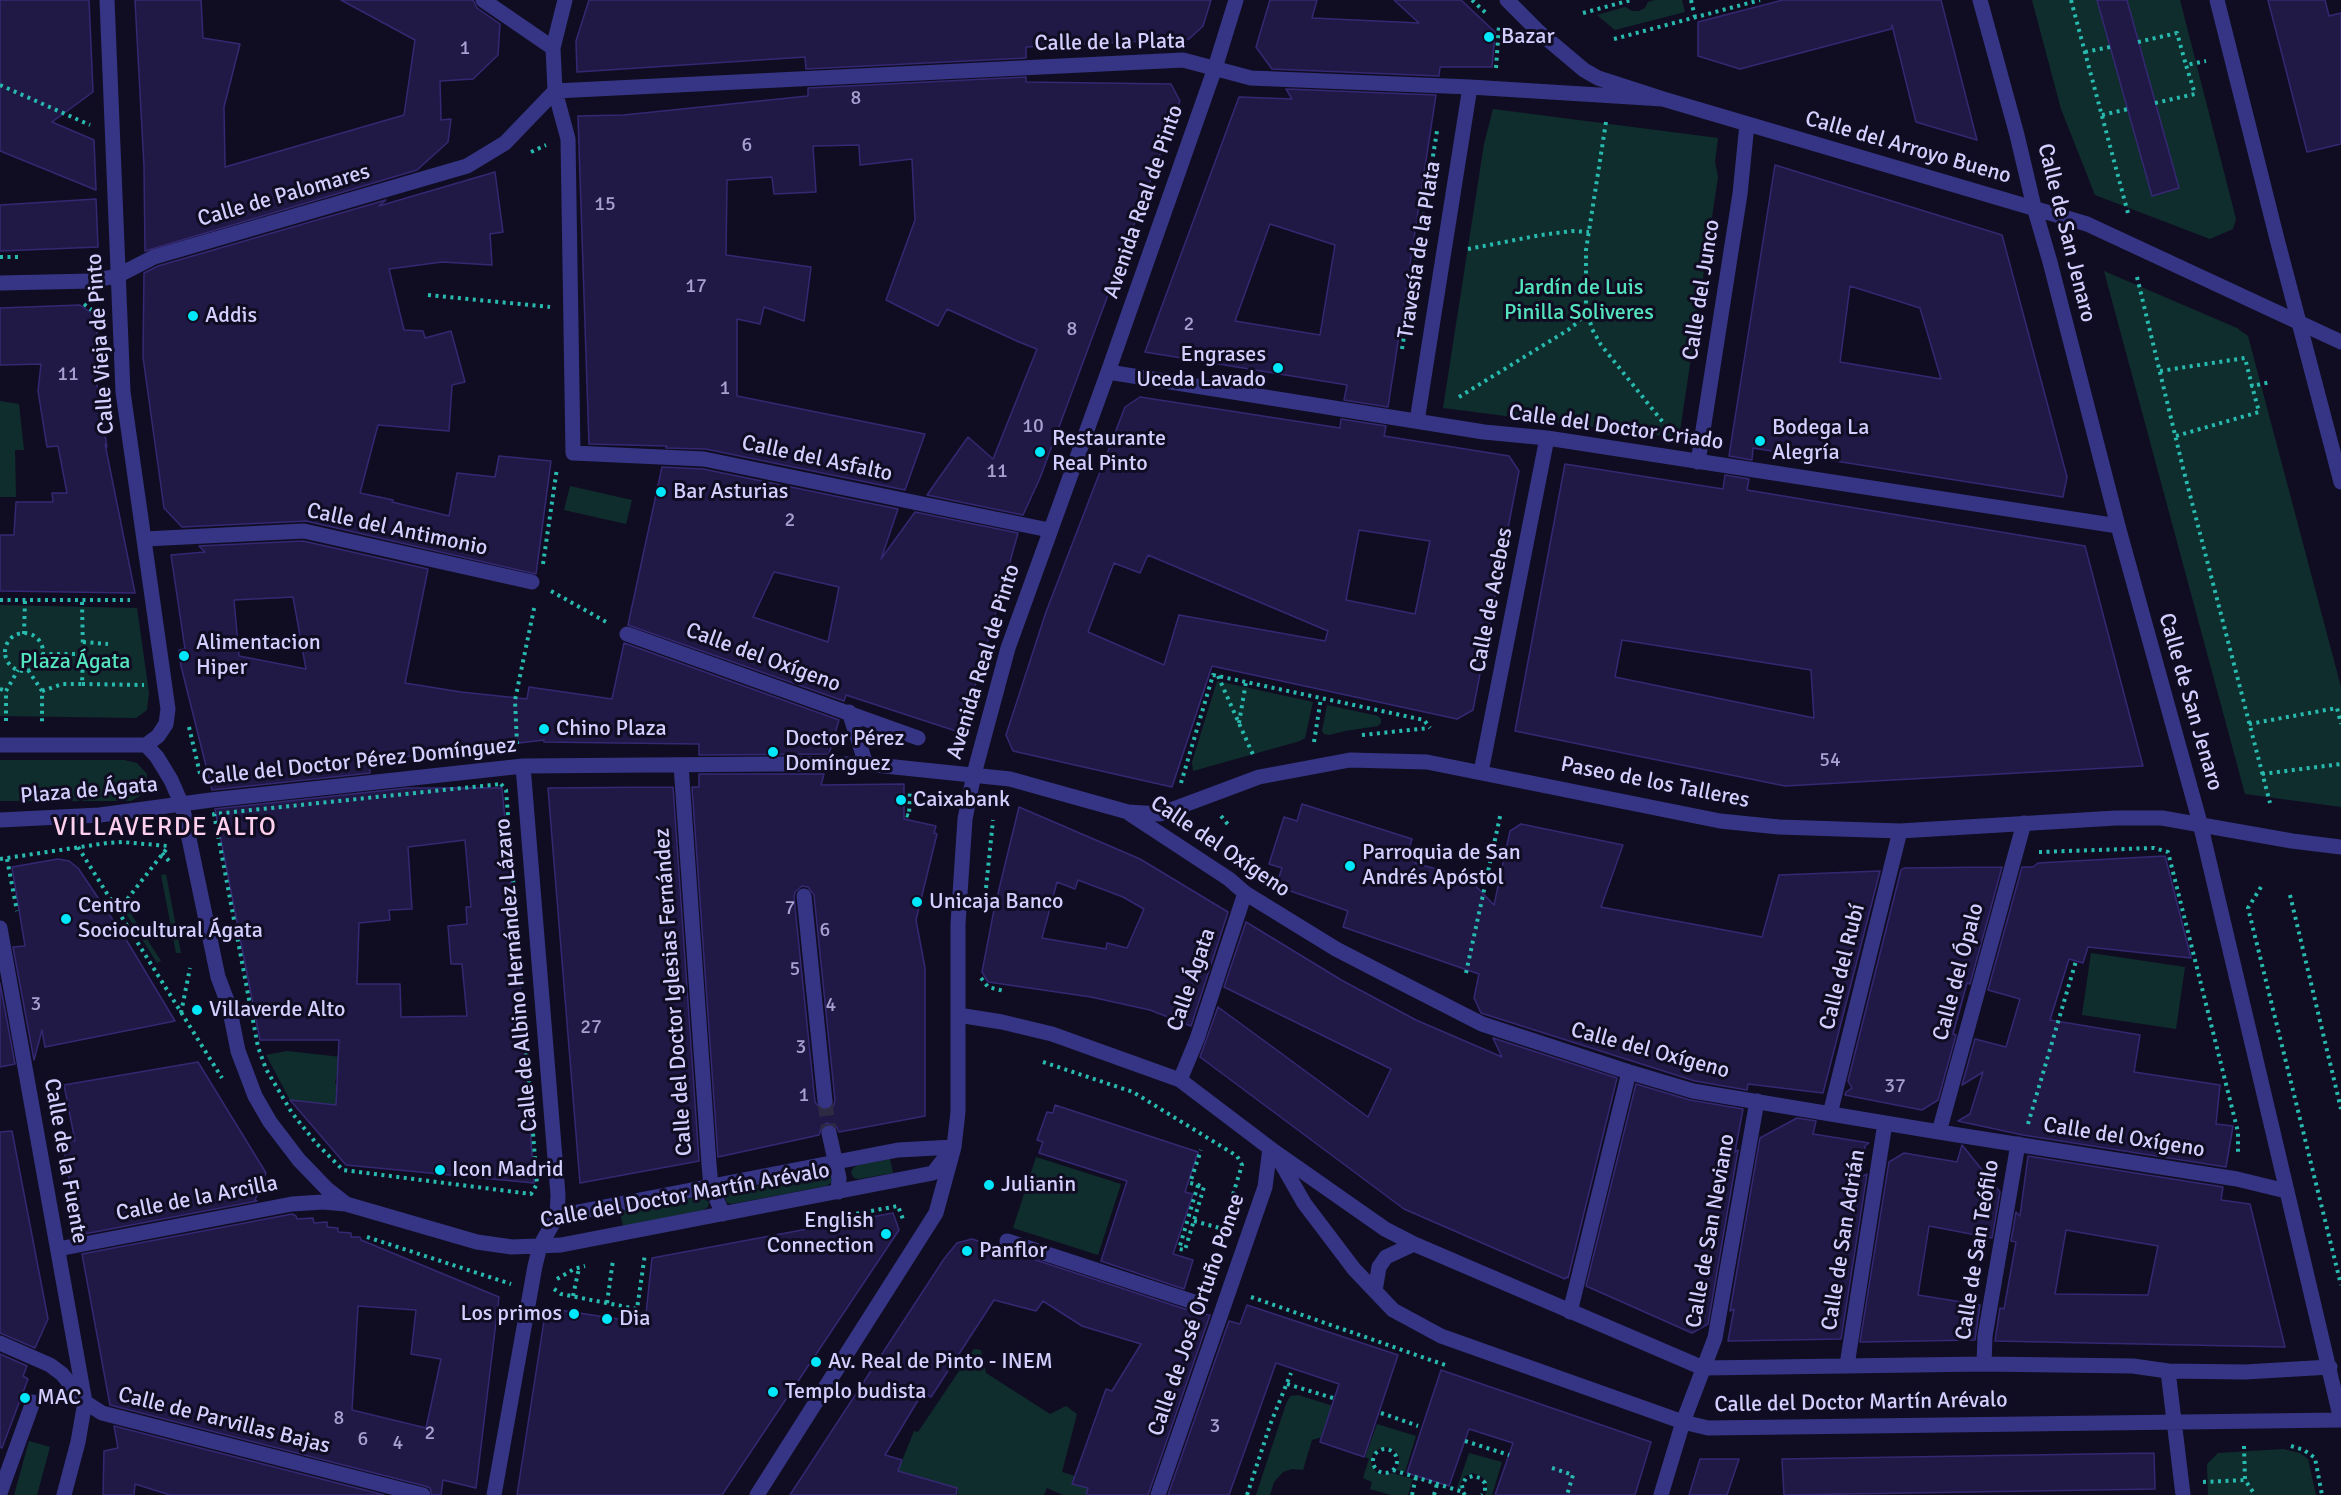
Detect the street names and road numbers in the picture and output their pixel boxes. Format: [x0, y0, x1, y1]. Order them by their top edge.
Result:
street label: Calle de la Plata [1034, 28, 1186, 58]
street label: Avenida Real de Pinto [1099, 102, 1189, 302]
street label: Calle del Arroyo Bueno [1802, 106, 2014, 190]
street label: Calle de San Jenaro [2031, 141, 2101, 325]
street label: Calle de Palomares [195, 159, 373, 233]
street label: Travesía de la Plata [1393, 159, 1447, 341]
street label: Calle del Junco [1678, 218, 1726, 362]
street label: Calle Vieja de Pinto [82, 253, 120, 435]
street label: Calle del Doctor Criado [1507, 400, 1725, 456]
street label: Calle del Asfalto [739, 430, 895, 488]
street label: Calle del Antimonio [304, 498, 490, 562]
street label: Calle de Acebes [1465, 525, 1519, 675]
street label: Avenida Real de Pinto [942, 561, 1026, 763]
street label: Calle de San Jenaro [2152, 610, 2228, 794]
street label: Calle del Oxígeno [682, 618, 844, 698]
street label: Calle del Doctor Pérez Domínguez [200, 732, 518, 792]
street label: Paseo de los Talleres [1558, 752, 1752, 814]
street label: Plaza de Ágata [19, 772, 159, 810]
street label: Calle del Oxígeno [1145, 790, 1295, 904]
street label: Calle de Albino Hernández Lázaro [490, 817, 544, 1133]
street label: Calle del Doctor Iglesias Fernández [649, 827, 699, 1157]
street label: Calle del Ópalo [1928, 900, 1990, 1044]
street label: Calle del Rubí [1815, 901, 1871, 1033]
street label: Calle Ágata [1162, 925, 1222, 1035]
street label: Calle del Oxígeno [1568, 1017, 1732, 1085]
street label: Calle de la Fuente [38, 1076, 92, 1246]
street label: Calle del Oxígeno [2041, 1112, 2207, 1164]
street label: Calle de San Neviano [1681, 1132, 1741, 1330]
street label: Calle de San Adrián [1817, 1148, 1871, 1332]
street label: Calle del Doctor Martín Arévalo [538, 1158, 832, 1234]
street label: Calle de San Teófilo [1951, 1158, 2005, 1342]
street label: Calle de la Arcilla [114, 1170, 280, 1228]
street label: Calle de José Ortuño Ponce [1143, 1190, 1251, 1440]
street label: Calle de Parvillas Bajas [115, 1382, 333, 1460]
street label: Calle del Doctor Martín Arévalo [1714, 1387, 2008, 1419]

